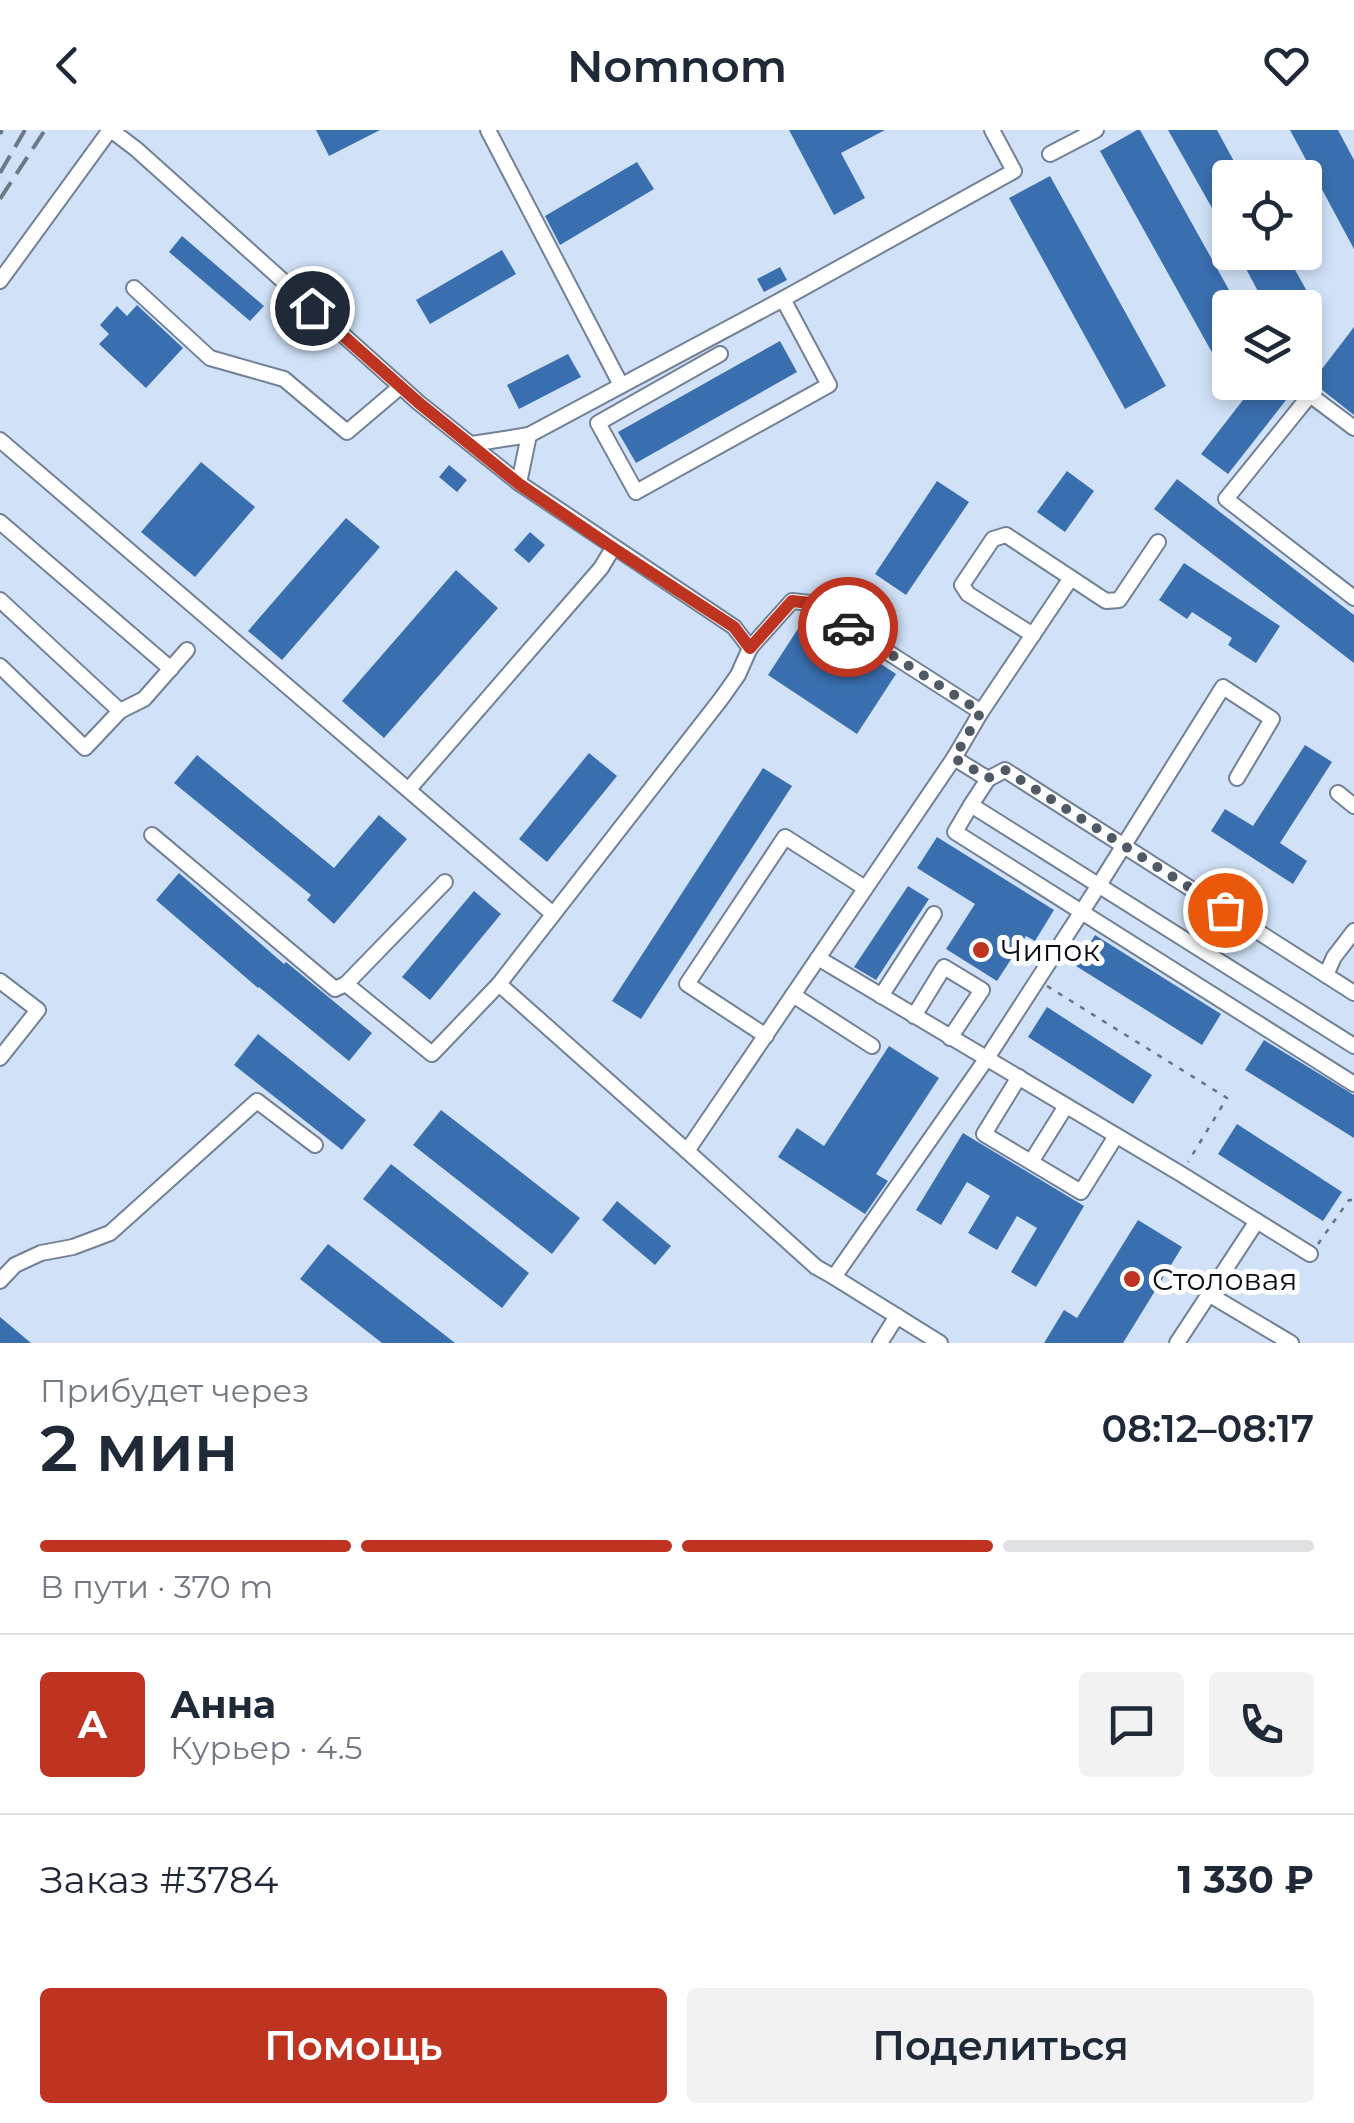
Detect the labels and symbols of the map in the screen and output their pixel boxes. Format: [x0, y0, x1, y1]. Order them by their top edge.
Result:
pin [270, 266, 355, 351]
courier [798, 577, 898, 677]
pin [1183, 868, 1268, 953]
place label: Чипок [1001, 932, 1100, 969]
marker: Чипок [970, 939, 992, 961]
place label: Столовая [1152, 1261, 1297, 1298]
marker: Столовая [1121, 1268, 1143, 1290]

